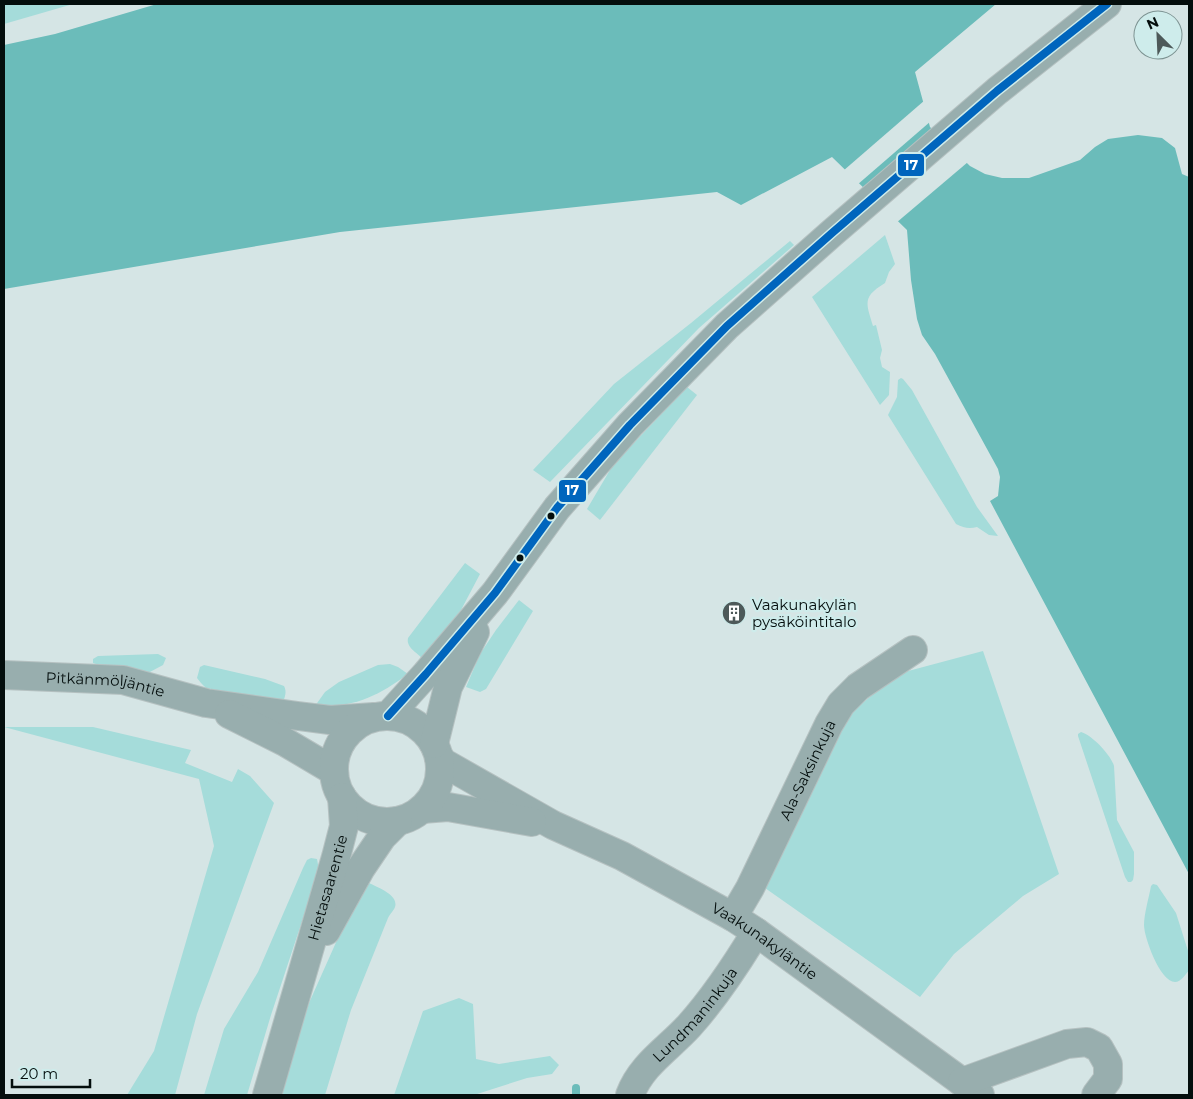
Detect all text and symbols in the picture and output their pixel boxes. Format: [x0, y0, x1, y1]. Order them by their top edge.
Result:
north arrow [1133, 10, 1183, 60]
text: N [1144, 13, 1162, 34]
line badge: 17 [897, 153, 925, 177]
text: 17 [904, 156, 918, 174]
line badge: 17 [558, 479, 587, 503]
text: 17 [565, 481, 579, 499]
unlabelled marker [546, 511, 556, 521]
unlabelled marker [515, 553, 525, 563]
place label: Vaakunakylän pysäköintitalo [752, 595, 857, 631]
building icon: Vaakunakylän pysäköintitalo [721, 600, 747, 626]
street label: Pitkänmöljäntie [45, 667, 167, 701]
street label: Ala-Saksinkuja [775, 716, 839, 823]
street label: Hietasaarentie [303, 833, 351, 943]
street label: Vaakunakyläntie [709, 898, 822, 983]
street label: Lundmaninkuja [648, 963, 741, 1066]
scale bar [12, 1056, 90, 1088]
text: 20 m [20, 1064, 58, 1083]

